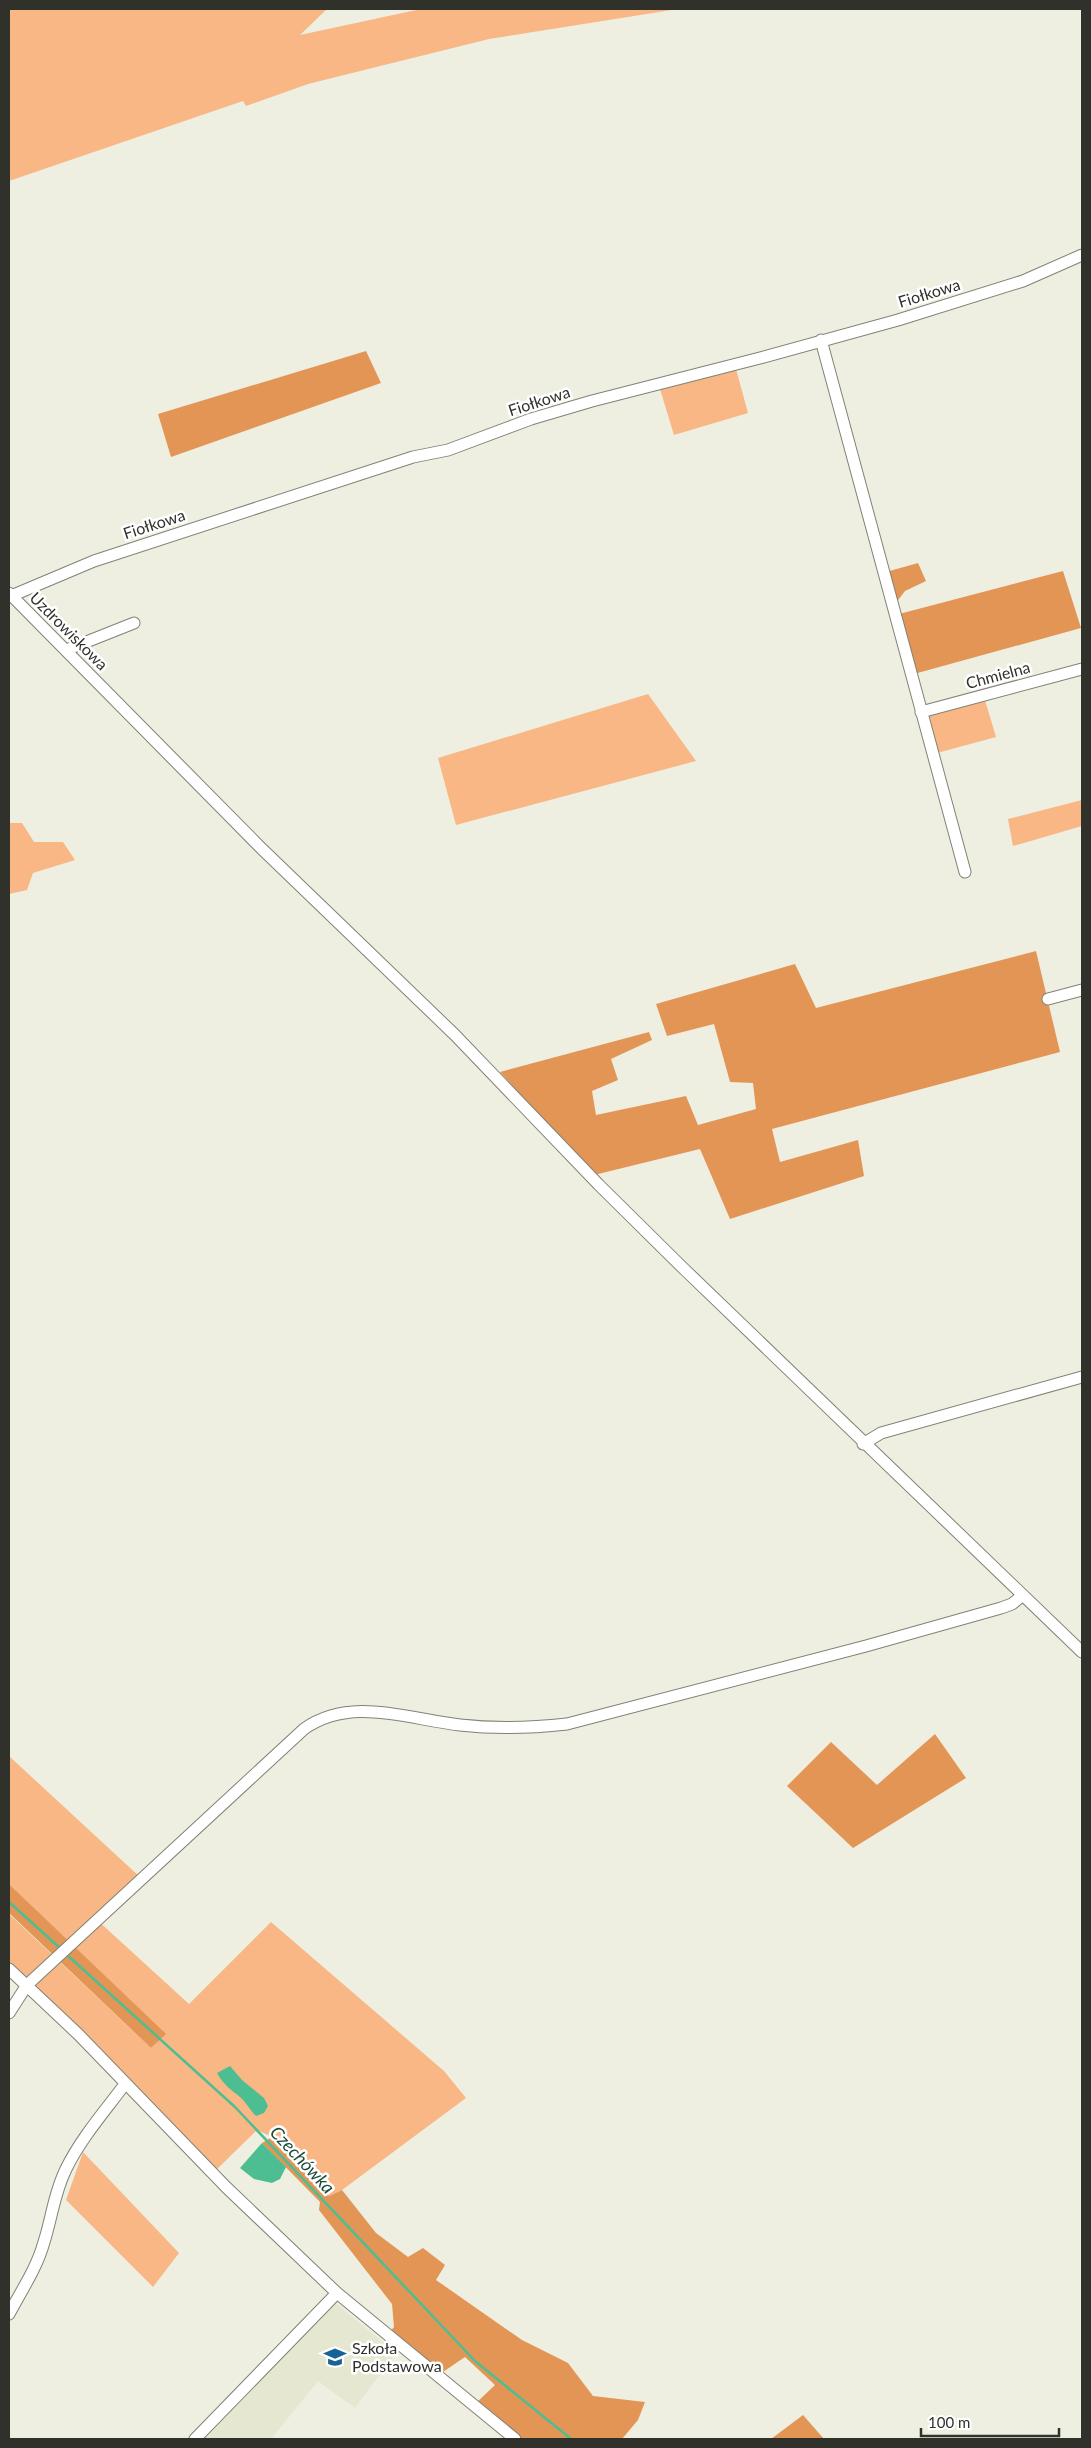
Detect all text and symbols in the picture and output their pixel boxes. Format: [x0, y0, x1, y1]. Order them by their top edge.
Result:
street label: Fiołkowa [896, 274, 962, 311]
street label: Fiołkowa [506, 382, 572, 419]
street label: Fiołkowa [121, 505, 187, 542]
street label: Uzdrowiskowa [26, 588, 112, 674]
street label: Chmielna [964, 657, 1032, 692]
water label: Czechówka [266, 2121, 340, 2198]
place label: Szkoła Podstawowa [352, 2338, 442, 2375]
school or university icon: Szkoła Podstawowa [322, 2344, 348, 2370]
scale bar [921, 2406, 1058, 2438]
text: 100 m [928, 2413, 970, 2431]

